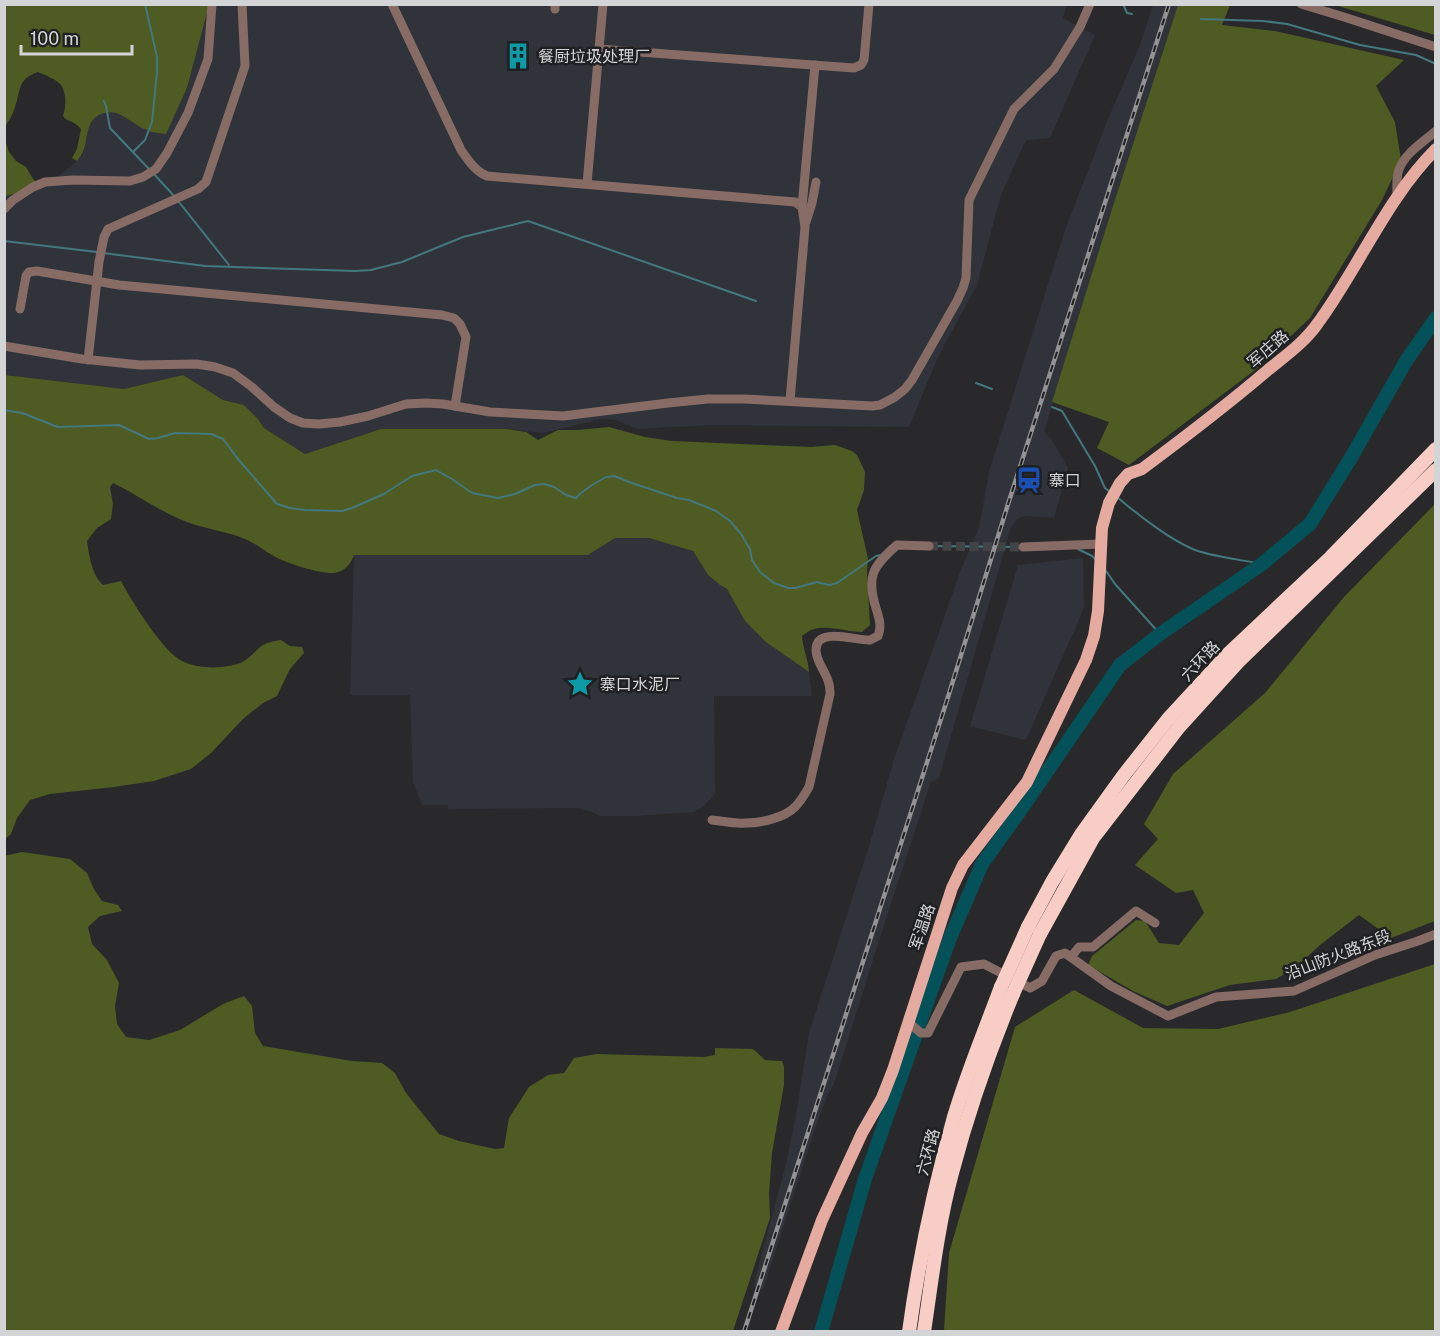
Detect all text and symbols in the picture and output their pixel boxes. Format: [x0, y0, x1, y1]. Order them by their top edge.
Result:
scale bar [21, 18, 132, 56]
text: 100 m [30, 28, 79, 49]
building icon: 餐厨垃圾处理厂 [503, 41, 533, 71]
place label: 餐厨垃圾处理厂 [538, 47, 650, 66]
street label: 军庄路 [1244, 326, 1292, 372]
station icon: 寨口 [1014, 465, 1044, 495]
place label: 寨口 [1049, 471, 1081, 490]
street label: 六环路 [1177, 637, 1223, 685]
place icon: 寨口水泥厂 [565, 669, 595, 699]
place label: 寨口水泥厂 [600, 675, 680, 694]
street label: 军温路 [905, 901, 939, 953]
street label: 沿山防火路东段 [1282, 926, 1394, 984]
street label: 六环路 [913, 1126, 943, 1178]

